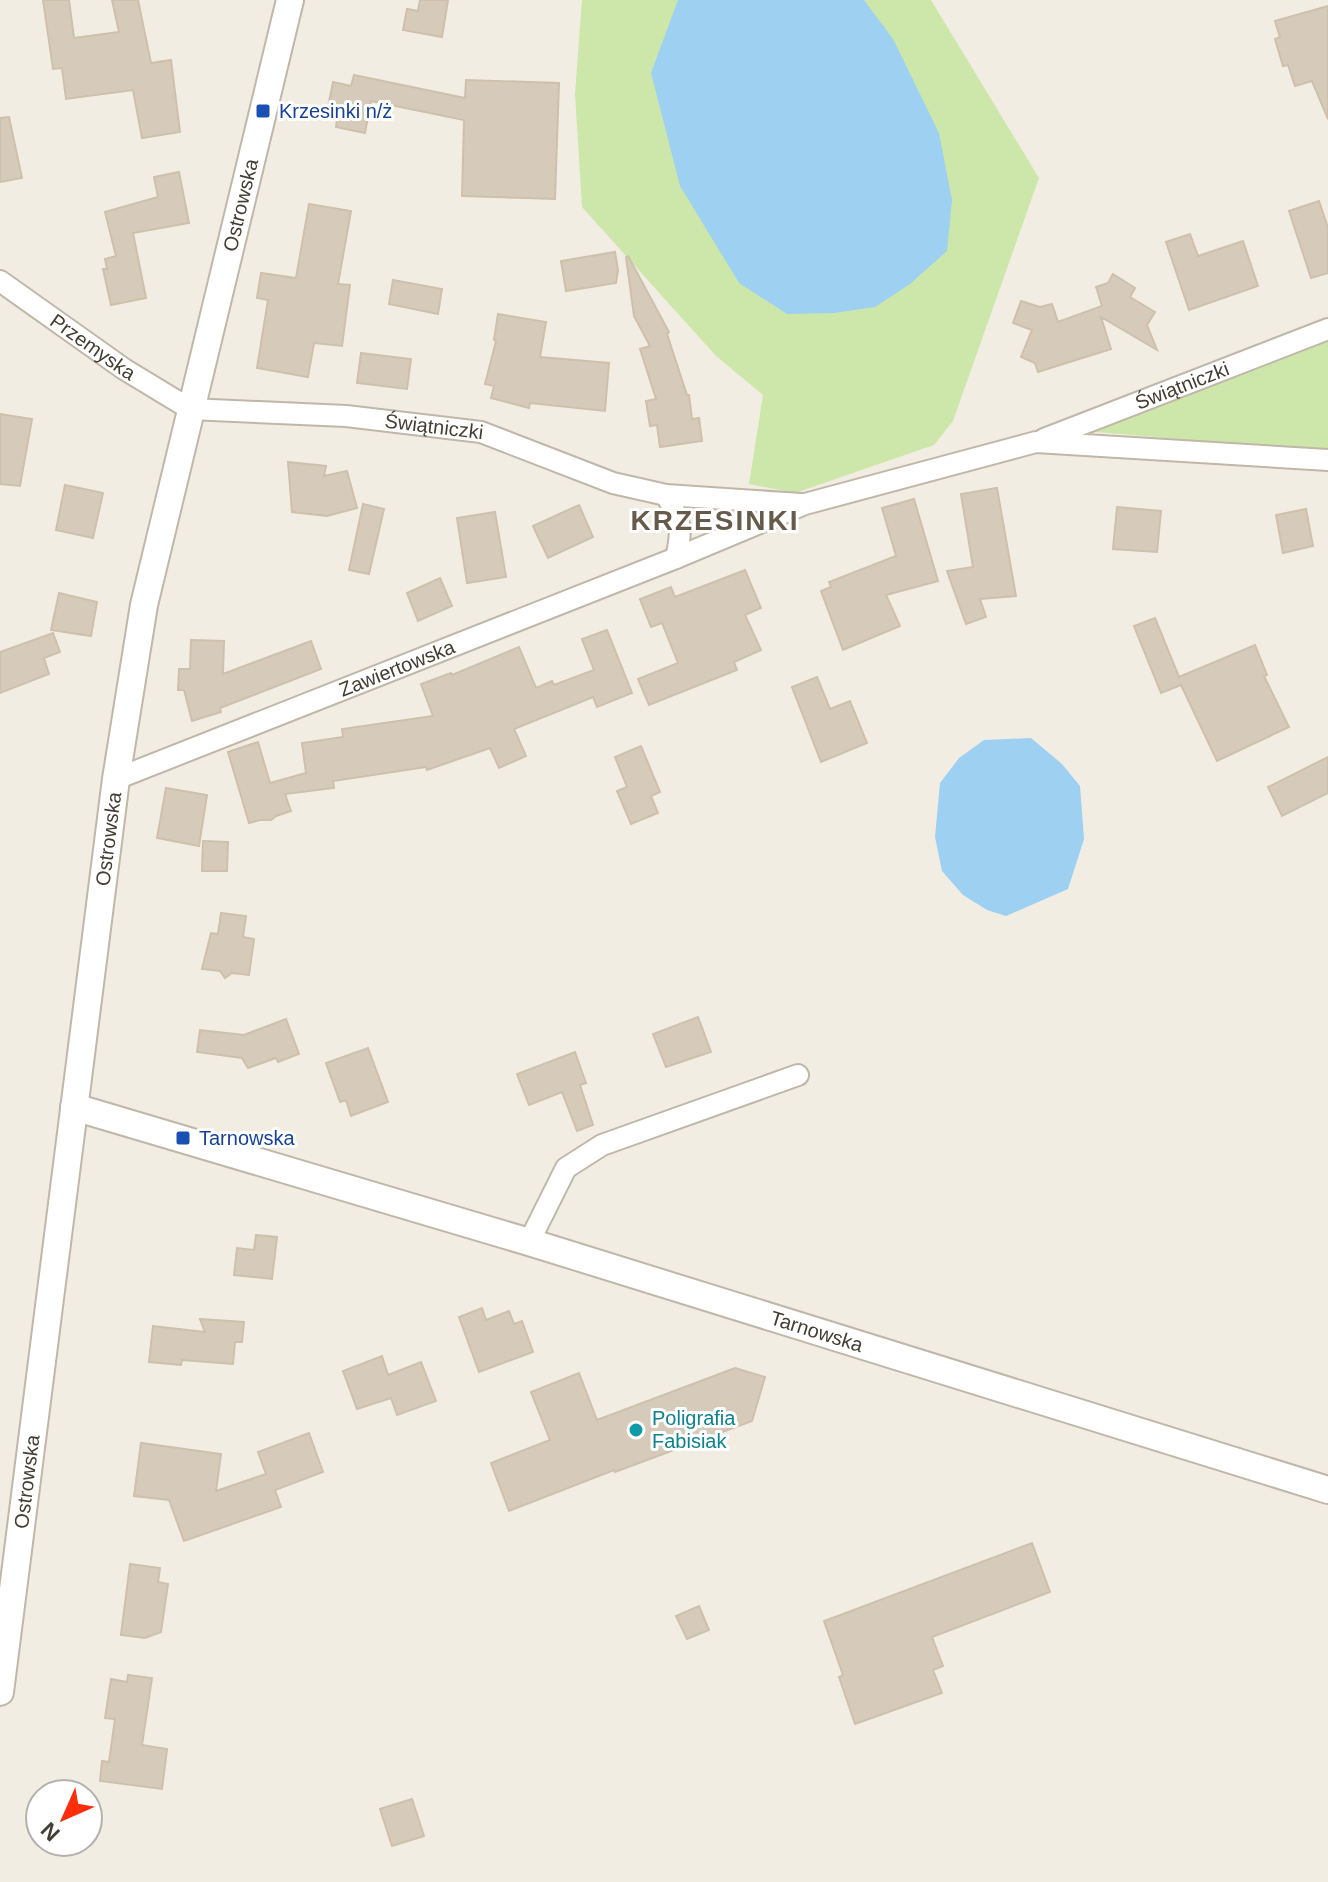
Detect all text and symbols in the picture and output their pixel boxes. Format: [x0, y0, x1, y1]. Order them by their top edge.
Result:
place label: Krzesinki n/ż [279, 100, 392, 122]
marker: Krzesinki n/ż [254, 102, 272, 120]
street label: Ostrowska [219, 156, 262, 254]
street label: Przemyska [46, 309, 140, 385]
street label: Świątniczki [1132, 357, 1232, 414]
street label: Świątniczki [384, 409, 484, 443]
district label: KRZESINKI [631, 505, 799, 536]
street label: Zawiertowska [336, 635, 459, 701]
street label: Ostrowska [92, 790, 125, 887]
place label: Tarnowska [199, 1127, 295, 1149]
marker: Tarnowska [174, 1129, 192, 1147]
street label: Tarnowska [768, 1307, 867, 1356]
place label: Poligrafia Fabisiak [652, 1407, 736, 1452]
marker: Poligrafia Fabisiak [627, 1421, 645, 1439]
street label: Ostrowska [10, 1433, 44, 1530]
north arrow [24, 1778, 104, 1858]
text: N [36, 1817, 65, 1846]

